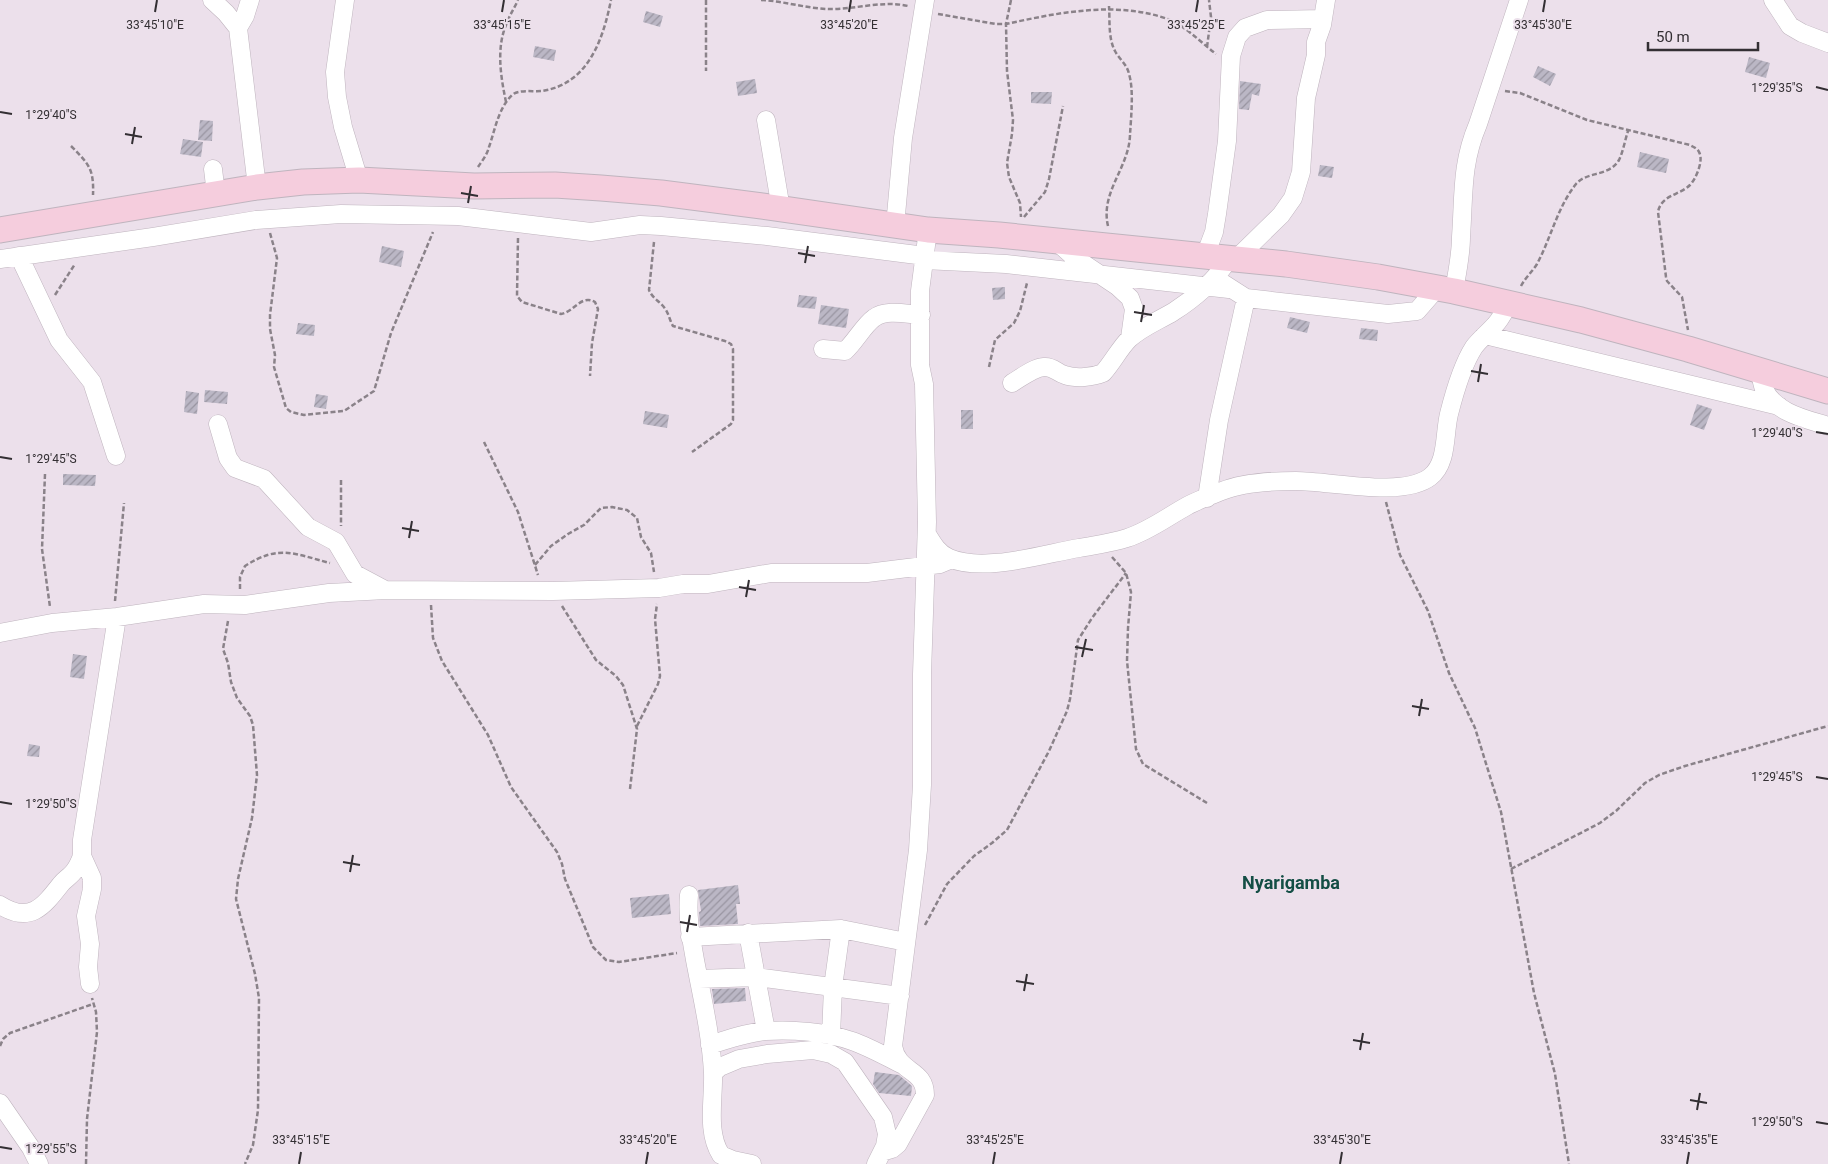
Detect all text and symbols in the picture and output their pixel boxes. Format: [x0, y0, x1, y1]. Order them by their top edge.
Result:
text: 33°45'10"E [126, 18, 184, 32]
text: 33°45'15"E [473, 18, 531, 32]
text: 33°45'20"E [820, 18, 878, 32]
text: 33°45'25"E [1167, 18, 1225, 32]
text: 33°45'30"E [1514, 18, 1572, 32]
scale bar [1648, 20, 1758, 52]
text: 50 m [1656, 28, 1690, 46]
text: 1°29'35"S [1751, 81, 1803, 95]
text: 1°29'40"S [25, 108, 77, 122]
text: 1°29'40"S [1751, 426, 1803, 440]
text: 1°29'45"S [25, 452, 77, 466]
text: 1°29'45"S [1751, 770, 1803, 784]
text: 1°29'50"S [25, 797, 77, 811]
district label: Nyarigamba [1242, 872, 1340, 893]
text: 1°29'50"S [1751, 1115, 1803, 1129]
text: 33°45'15"E [272, 1133, 330, 1147]
text: 33°45'20"E [619, 1133, 677, 1147]
text: 33°45'25"E [966, 1133, 1024, 1147]
text: 33°45'30"E [1313, 1133, 1371, 1147]
text: 33°45'35"E [1660, 1133, 1718, 1147]
text: 1°29'55"S [25, 1142, 77, 1156]

